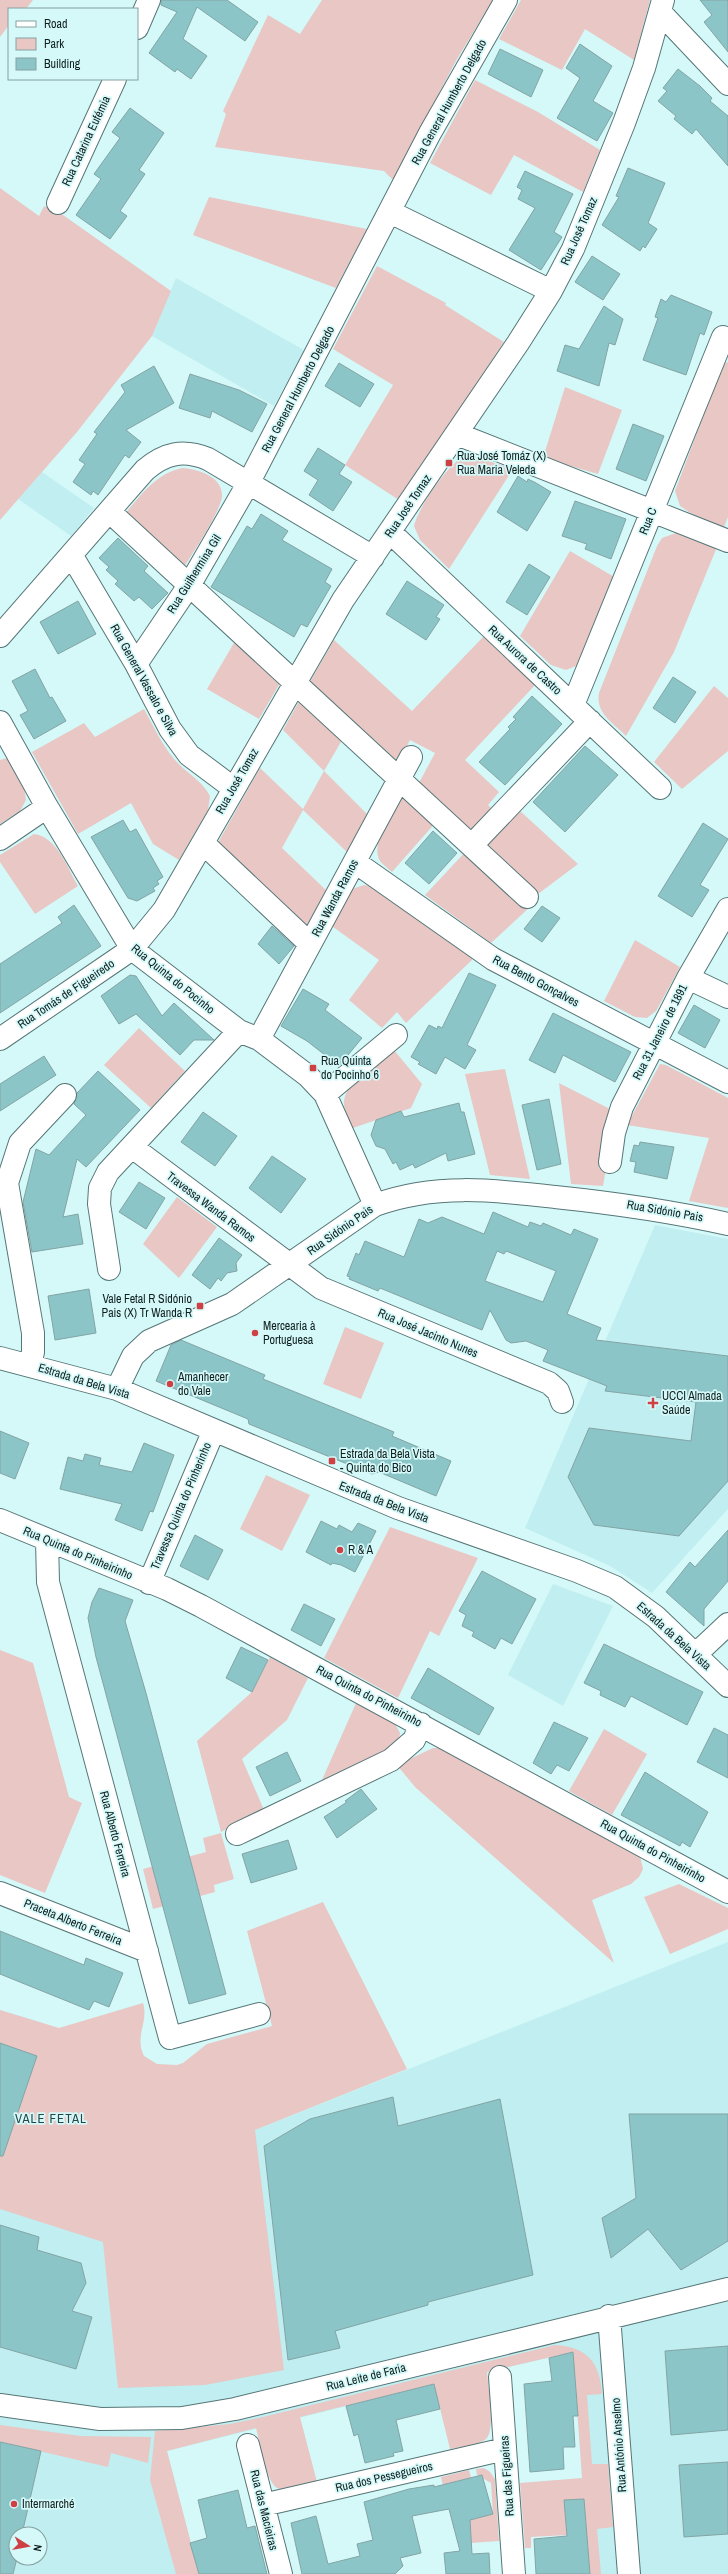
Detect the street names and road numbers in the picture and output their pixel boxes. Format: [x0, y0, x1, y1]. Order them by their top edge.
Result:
street label: Rua General Humberto Delgado [408, 36, 490, 168]
street label: Rua Catarina Eufémia [58, 93, 114, 189]
street label: Rua José Tomaz [557, 194, 601, 268]
street label: Rua General Humberto Delgado [258, 323, 338, 455]
street label: Rua José Tomaz [381, 471, 435, 541]
street label: Rua C [635, 505, 661, 537]
street label: Rua Guilhermina Gil [163, 531, 225, 617]
street label: Rua General Vassalo e Silva [107, 621, 182, 739]
street label: Rua Aurora de Castro [485, 622, 565, 698]
street label: Rua José Tomaz [212, 745, 262, 817]
street label: Rua Wanda Ramos [308, 856, 362, 940]
street label: Rua Quinta do Pocinho [128, 940, 218, 1018]
street label: Rua Bento Gonçalves [490, 951, 582, 1011]
street label: Rua Tomás de Figueiredo [14, 956, 118, 1032]
street label: Rua 31 Janeiro de 1891 [629, 981, 691, 1083]
street label: Travessa Wanda Ramos [163, 1168, 259, 1246]
street label: Rua Sidónio Pais [626, 1196, 704, 1226]
street label: Rua Sidónio Pais [304, 1201, 376, 1259]
street label: Rua José Jacinto Nunes [376, 1305, 481, 1361]
street label: Estrada da Bela Vista [36, 1359, 132, 1403]
street label: Travessa Quinta do Pinherinho [147, 1440, 215, 1572]
street label: Estrada da Bela Vista [337, 1478, 432, 1527]
street label: Rua Quinta do Pinheirinho [21, 1523, 135, 1583]
street label: Estrada da Bela Vista [633, 1598, 715, 1674]
street label: Rua Quinta do Pinheirinho [313, 1661, 425, 1731]
street label: Rua Alberto Ferreira [96, 1789, 134, 1879]
street label: Rua Quinta do Pinheirinho [598, 1815, 708, 1887]
street label: Praceta Alberto Ferreira [22, 1895, 125, 1949]
street label: Rua Leite de Faria [324, 2359, 408, 2395]
street label: Rua António Anselmo [608, 2397, 630, 2493]
street label: Rua das Figueiras [496, 2435, 518, 2517]
street label: Rua dos Pessegueiros [334, 2458, 434, 2496]
street label: Rua das Macieiras [246, 2468, 282, 2552]

